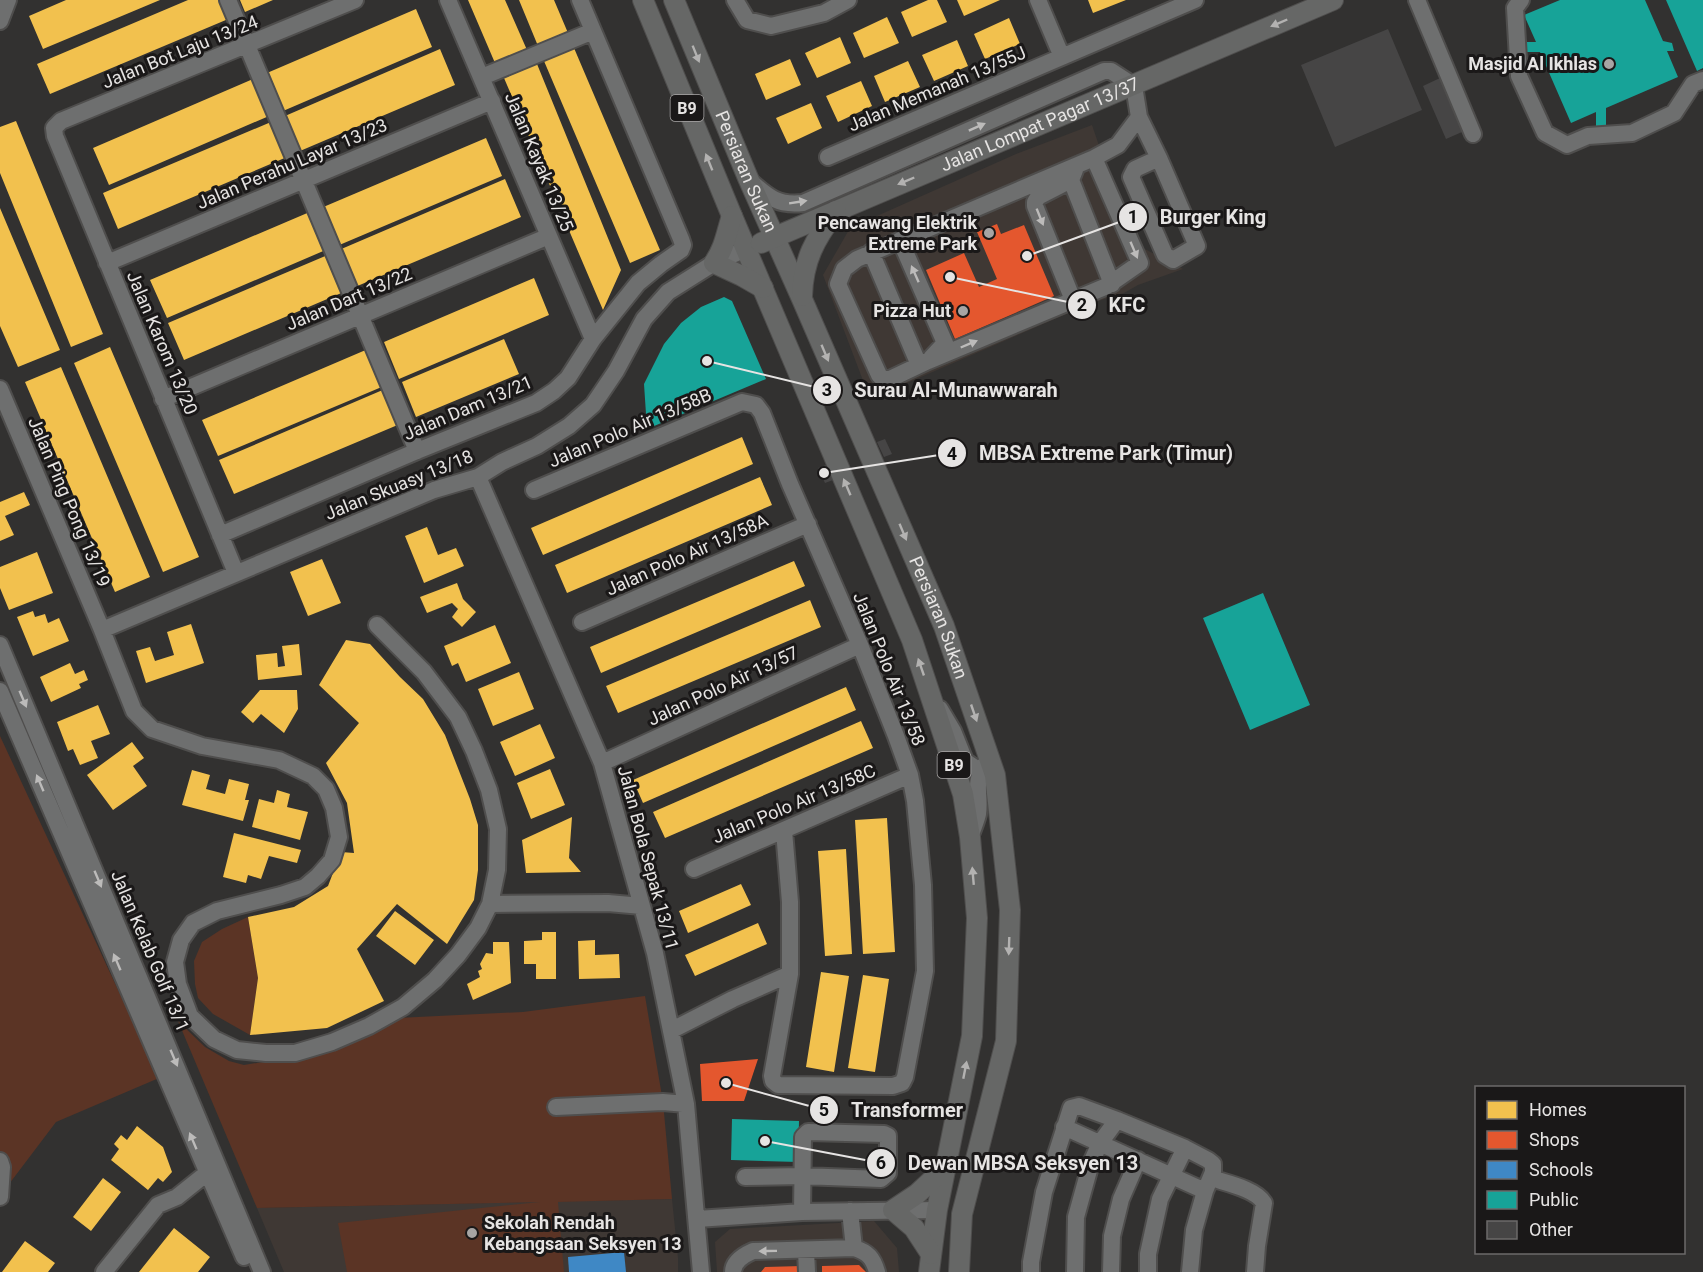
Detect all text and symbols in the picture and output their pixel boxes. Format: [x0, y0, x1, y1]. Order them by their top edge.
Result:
street label: Jalan Bot Laju 13/24 [99, 11, 261, 92]
one-way arrow [1270, 19, 1288, 28]
street label: Jalan Memanah 13/55J [845, 42, 1029, 136]
one-way arrow [692, 45, 701, 63]
place label: Masjid Al Ikhlas [1468, 53, 1597, 74]
marker: Masjid Al Ikhlas [1602, 57, 1616, 71]
street label: Jalan Lompat Pagar 13/37 [937, 73, 1142, 176]
street label: Jalan Kayak 13/25 [501, 89, 578, 234]
road number: B9 [670, 95, 704, 121]
street label: Persiaran Sukan [711, 108, 782, 235]
street label: Jalan Perahu Layar 13/23 [193, 114, 390, 213]
one-way arrow [968, 121, 986, 131]
one-way arrow [704, 153, 713, 171]
one-way arrow [897, 176, 915, 186]
one-way arrow [788, 197, 807, 206]
callout: Burger King [1118, 198, 1278, 236]
text: Burger King [1160, 205, 1266, 229]
text: 1 [1128, 206, 1138, 227]
one-way arrow [1036, 208, 1045, 226]
place label: Pencawang Elektrik Extreme Park [818, 212, 977, 254]
marker: Pencawang Elektrik Extreme Park [982, 226, 996, 240]
one-way arrow [1130, 241, 1139, 259]
street label: Jalan Dart 13/22 [283, 263, 415, 335]
one-way arrow [910, 265, 919, 282]
street label: Jalan Karom 13/20 [123, 268, 202, 418]
callout: KFC [1067, 286, 1157, 324]
text: KFC [1109, 293, 1145, 317]
text: 2 [1077, 294, 1087, 315]
place label: Pizza Hut [873, 300, 951, 321]
marker: Pizza Hut [956, 304, 970, 318]
one-way arrow [960, 339, 978, 348]
one-way arrow [821, 344, 831, 362]
street label: Jalan Dam 13/21 [400, 371, 535, 444]
callout: Surau Al-Munawwarah [812, 371, 1070, 409]
text: Surau Al-Munawwarah [854, 378, 1058, 402]
text: 3 [822, 379, 832, 400]
street label: Jalan Polo Air 13/58B [545, 384, 714, 471]
street label: Jalan Ping Pong 13/19 [24, 414, 115, 590]
callout: MBSA Extreme Park (Timur) [937, 434, 1245, 472]
text: MBSA Extreme Park (Timur) [979, 441, 1233, 465]
text: 4 [947, 443, 957, 464]
street label: Jalan Skuasy 13/18 [322, 445, 476, 524]
one-way arrow [842, 478, 851, 496]
street label: Jalan Polo Air 13/58A [602, 509, 771, 600]
one-way arrow [898, 523, 908, 541]
street label: Persiaran Sukan [905, 553, 972, 681]
street label: Jalan Polo Air 13/58 [849, 589, 930, 749]
street label: Jalan Polo Air 13/57 [644, 641, 801, 730]
one-way arrow [916, 658, 925, 676]
one-way arrow [19, 690, 28, 708]
one-way arrow [970, 704, 980, 722]
road number: B9 [938, 752, 970, 778]
street label: Jalan Polo Air 13/58C [709, 760, 879, 847]
street label: Jalan Bola Sepak 13/11 [614, 763, 683, 952]
one-way arrow [34, 774, 44, 792]
one-way arrow [968, 866, 978, 885]
street label: Jalan Kelab Golf 13/1 [107, 867, 194, 1035]
one-way arrow [93, 870, 103, 888]
one-way arrow [1004, 936, 1014, 955]
one-way arrow [112, 954, 121, 971]
one-way arrow [169, 1050, 179, 1068]
one-way arrow [961, 1060, 970, 1079]
legend [1475, 1086, 1685, 1254]
callout: Transformer [809, 1091, 975, 1129]
text: Transformer [851, 1098, 964, 1122]
text: 5 [819, 1099, 829, 1120]
text: Homes [1529, 1099, 1587, 1120]
text: Shops [1529, 1129, 1579, 1150]
one-way arrow [189, 1133, 198, 1150]
callout: Dewan MBSA Seksyen 13 [866, 1144, 1150, 1182]
text: Dewan MBSA Seksyen 13 [908, 1151, 1138, 1175]
text: 6 [876, 1152, 886, 1173]
text: Schools [1529, 1159, 1593, 1180]
text: Public [1529, 1189, 1579, 1210]
place label: Sekolah Rendah Kebangsaan Seksyen 13 [484, 1212, 682, 1254]
text: Other [1529, 1219, 1573, 1240]
marker: Sekolah Rendah Kebangsaan Seksyen 13 [465, 1226, 479, 1240]
one-way arrow [759, 1246, 778, 1256]

